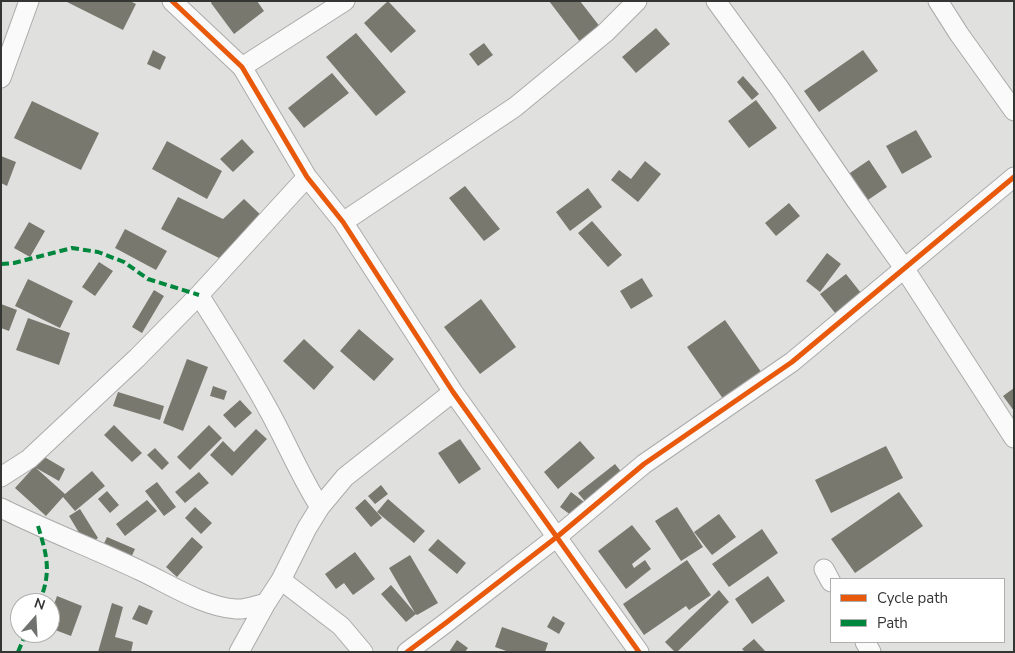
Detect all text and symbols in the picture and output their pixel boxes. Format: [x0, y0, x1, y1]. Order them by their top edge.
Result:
legend [830, 578, 1005, 643]
text: Cycle path [877, 588, 948, 608]
north arrow [10, 593, 60, 643]
text: N [32, 594, 48, 615]
text: Path [877, 613, 908, 633]

